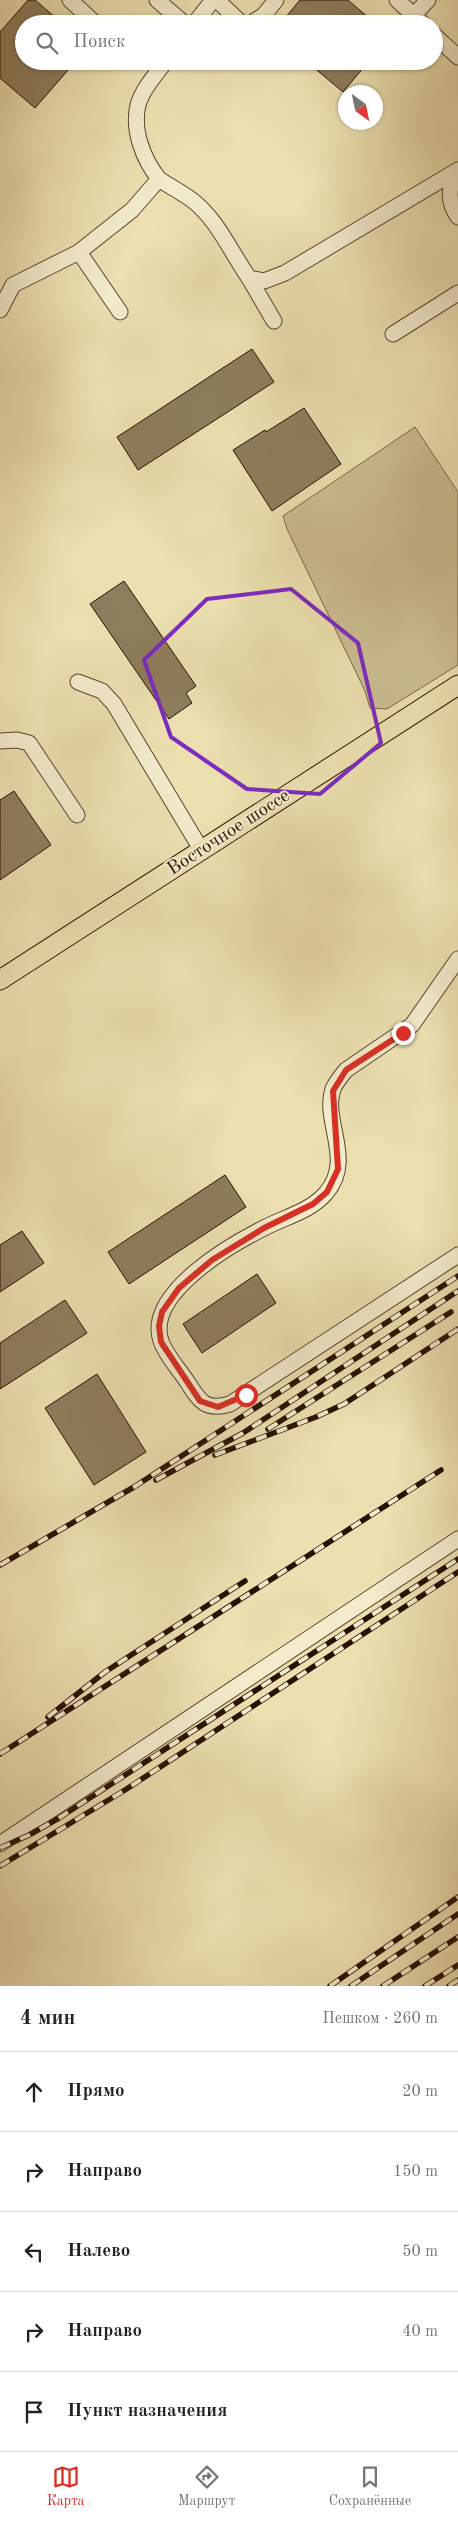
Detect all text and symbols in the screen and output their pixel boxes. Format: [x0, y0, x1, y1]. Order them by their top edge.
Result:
search box [15, 15, 443, 70]
icon: search [33, 29, 61, 57]
text: Поиск [73, 33, 125, 52]
north arrow [338, 85, 383, 130]
street label: Восточное шоссе [164, 786, 294, 880]
route end [392, 1022, 415, 1045]
route start [235, 1384, 258, 1407]
text: 4 мин [20, 2008, 75, 2029]
text: Пешком · 260 m [322, 2011, 438, 2027]
icon: ahead [20, 2078, 48, 2106]
text: Прямо [67, 2082, 125, 2101]
text: 20 m [402, 2084, 438, 2100]
icon: right [20, 2158, 48, 2186]
text: Направо [67, 2162, 142, 2181]
text: 150 m [393, 2164, 438, 2180]
icon: left [20, 2238, 48, 2266]
text: Налево [67, 2242, 130, 2261]
text: 50 m [402, 2244, 438, 2260]
icon: right [20, 2318, 48, 2346]
text: Направо [67, 2322, 142, 2341]
text: 40 m [402, 2324, 438, 2340]
icon: arrive [20, 2398, 48, 2426]
text: Пункт назначения [67, 2402, 227, 2421]
tab: Карта [47, 2463, 85, 2510]
tab: Маршрут [178, 2463, 235, 2510]
tab: Сохранённые [329, 2463, 411, 2510]

